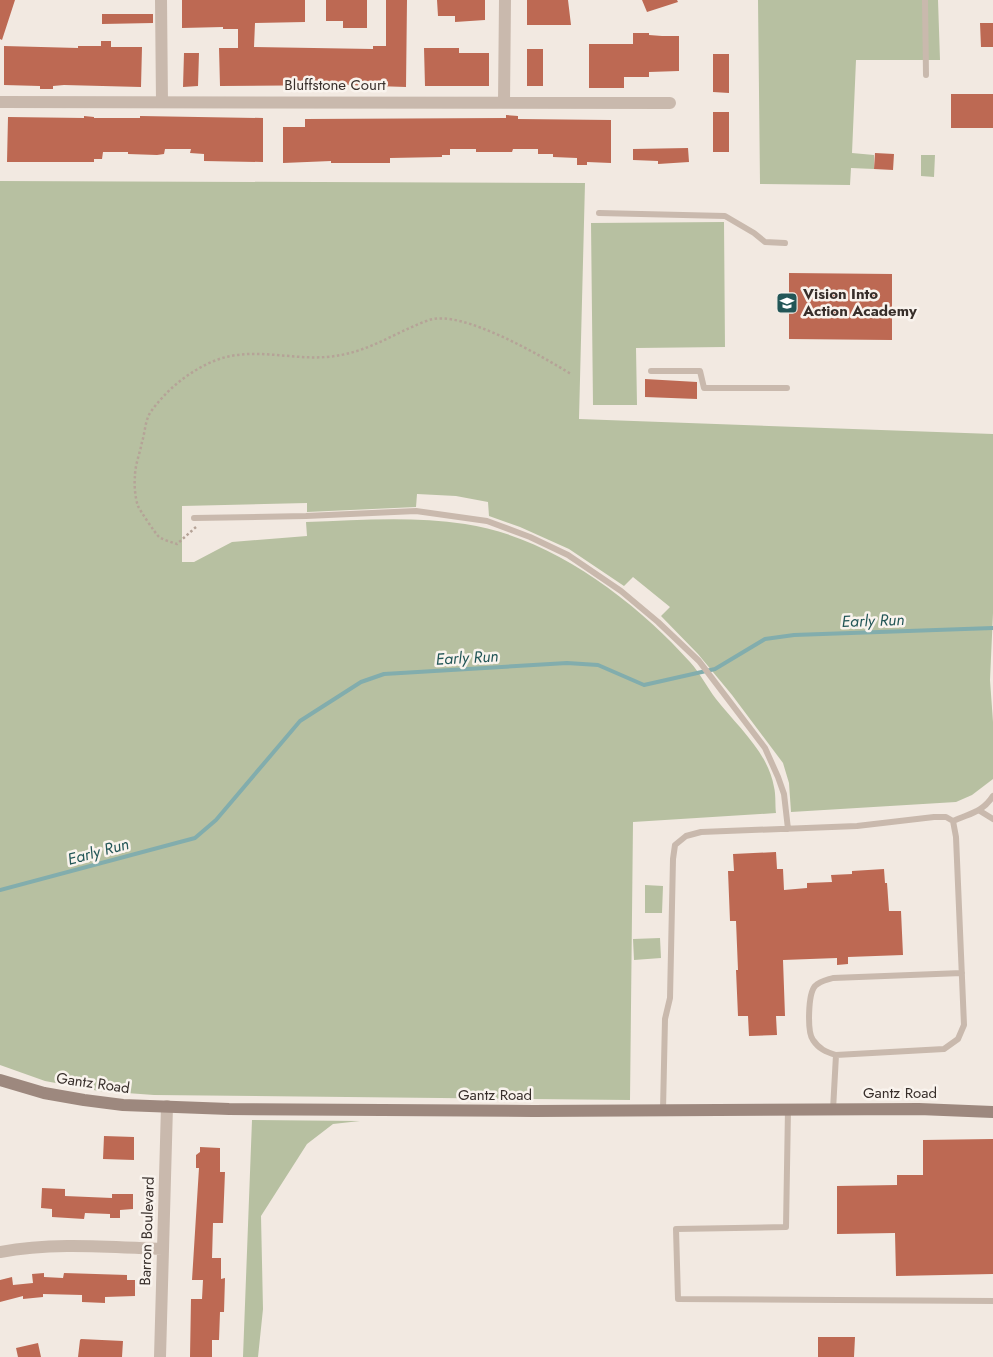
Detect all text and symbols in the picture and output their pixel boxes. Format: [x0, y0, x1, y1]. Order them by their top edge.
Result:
street label: Bluffstone Court [284, 74, 386, 96]
place label: Vision Into Action Academy [802, 283, 917, 322]
school or university icon: Vision Into Action Academy [775, 291, 799, 315]
water label: Early Run [841, 608, 905, 633]
water label: Early Run [435, 644, 499, 671]
water label: Early Run [65, 832, 131, 871]
street label: Gantz Road [55, 1067, 131, 1099]
street label: Gantz Road [863, 1082, 937, 1104]
street label: Gantz Road [458, 1084, 532, 1106]
street label: Barron Boulevard [134, 1176, 160, 1286]

